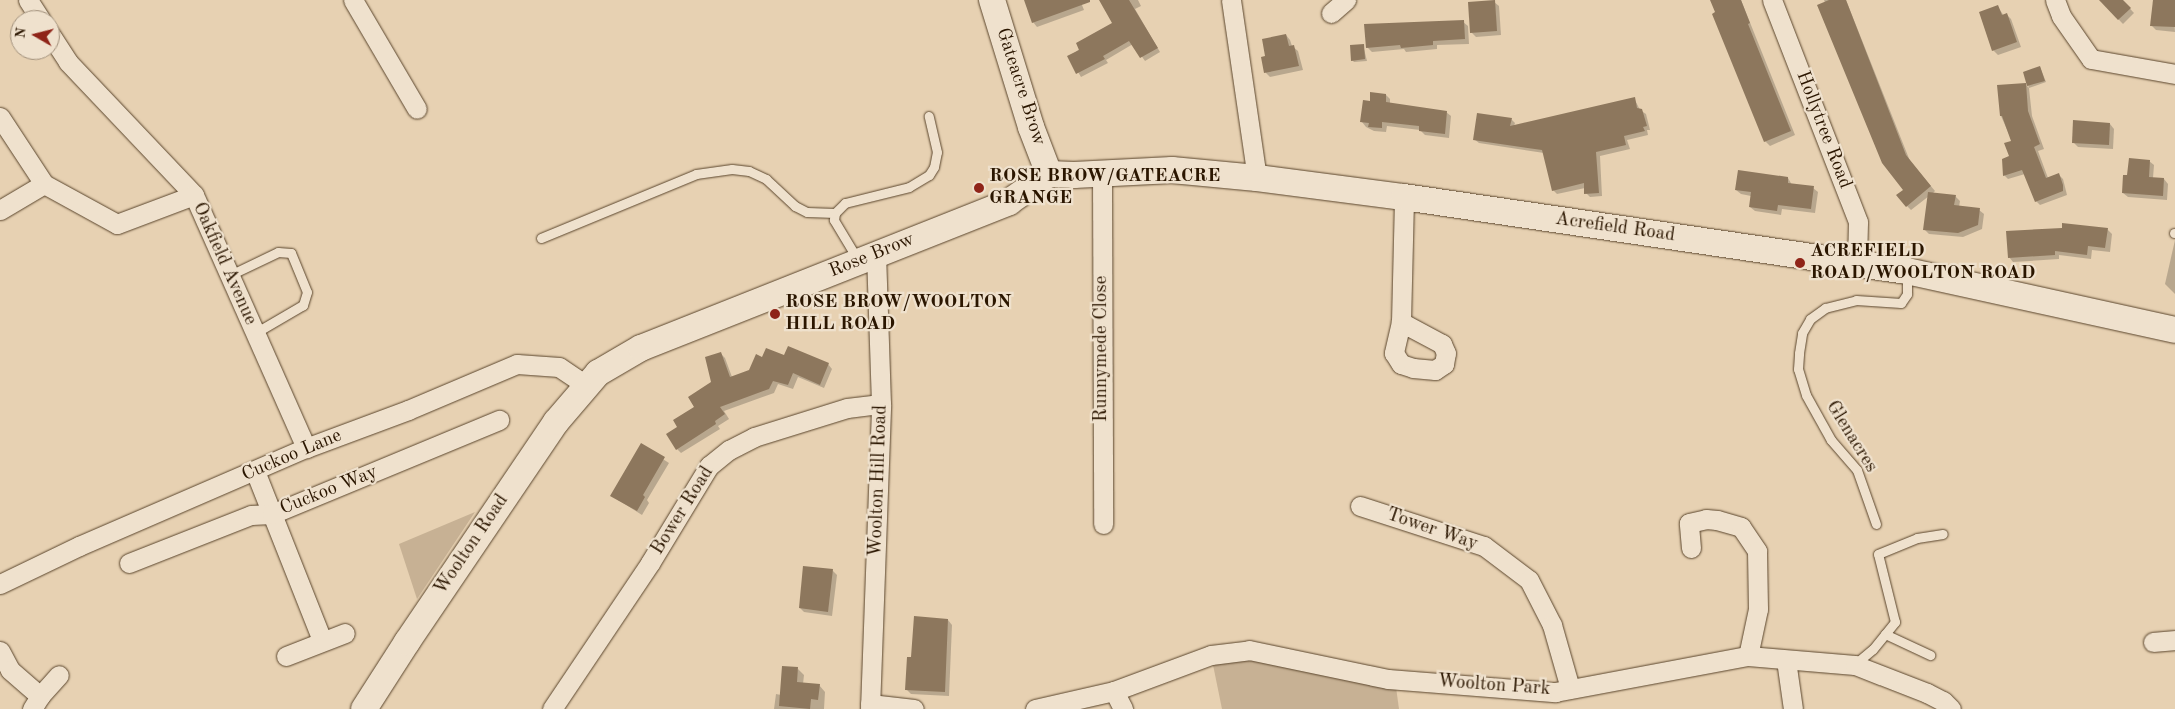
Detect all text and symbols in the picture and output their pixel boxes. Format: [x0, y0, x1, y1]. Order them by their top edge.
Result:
north arrow [10, 10, 60, 60]
street label: Gateacre Brow [990, 25, 1050, 149]
text: N [13, 27, 29, 39]
street label: Hollytree Road [1790, 68, 1856, 192]
place label: ROSE BROW/GATEACRE GRANGE [989, 166, 1220, 210]
marker: ROSE BROW/GATEACRE GRANGE [973, 182, 985, 194]
street label: Oakfield Avenue [187, 199, 261, 329]
street label: Acrefield Road [1554, 208, 1676, 248]
street label: Rose Brow [826, 229, 918, 283]
place label: ACREFIELD ROAD/WOOLTON ROAD [1810, 241, 2035, 285]
marker: ACREFIELD ROAD/WOOLTON ROAD [1794, 257, 1806, 269]
street label: Runnymede Close [1091, 276, 1113, 422]
place label: ROSE BROW/WOOLTON HILL ROAD [785, 292, 1012, 336]
marker: ROSE BROW/WOOLTON HILL ROAD [769, 308, 781, 320]
street label: Glenacres [1820, 397, 1882, 477]
street label: Woolton Hill Road [865, 405, 893, 557]
street label: Cuckoo Lane [239, 425, 345, 487]
street label: Cuckoo Way [277, 461, 381, 521]
street label: Bower Road [647, 462, 719, 560]
street label: Woolton Road [430, 490, 514, 600]
street label: Tower Way [1383, 504, 1481, 556]
street label: Woolton Park [1437, 671, 1551, 701]

